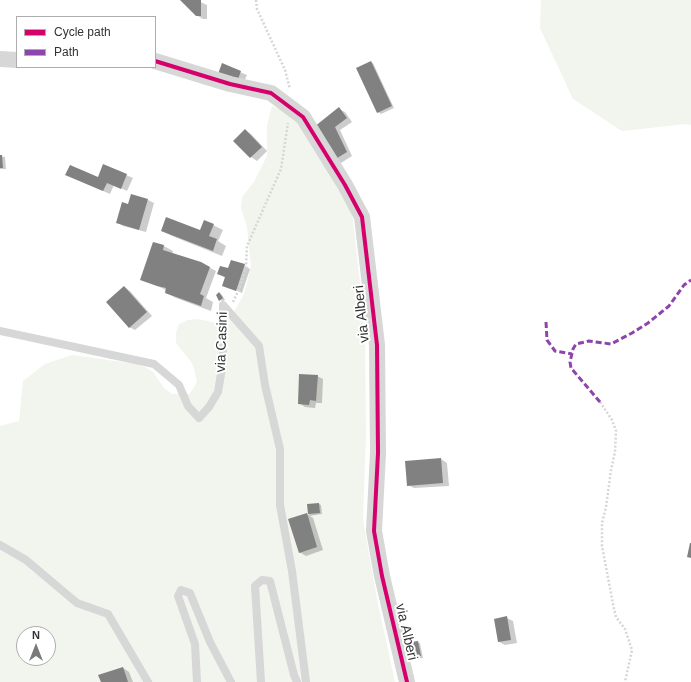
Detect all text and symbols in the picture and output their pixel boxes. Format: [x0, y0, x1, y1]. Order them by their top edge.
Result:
legend [16, 16, 156, 68]
text: Cycle path [54, 25, 111, 39]
text: Path [54, 45, 79, 59]
street label: via Alberi [351, 284, 373, 344]
street label: via Casini [213, 311, 231, 373]
street label: via Alberi [391, 602, 421, 662]
north arrow [16, 626, 56, 666]
text: N [32, 629, 40, 641]

